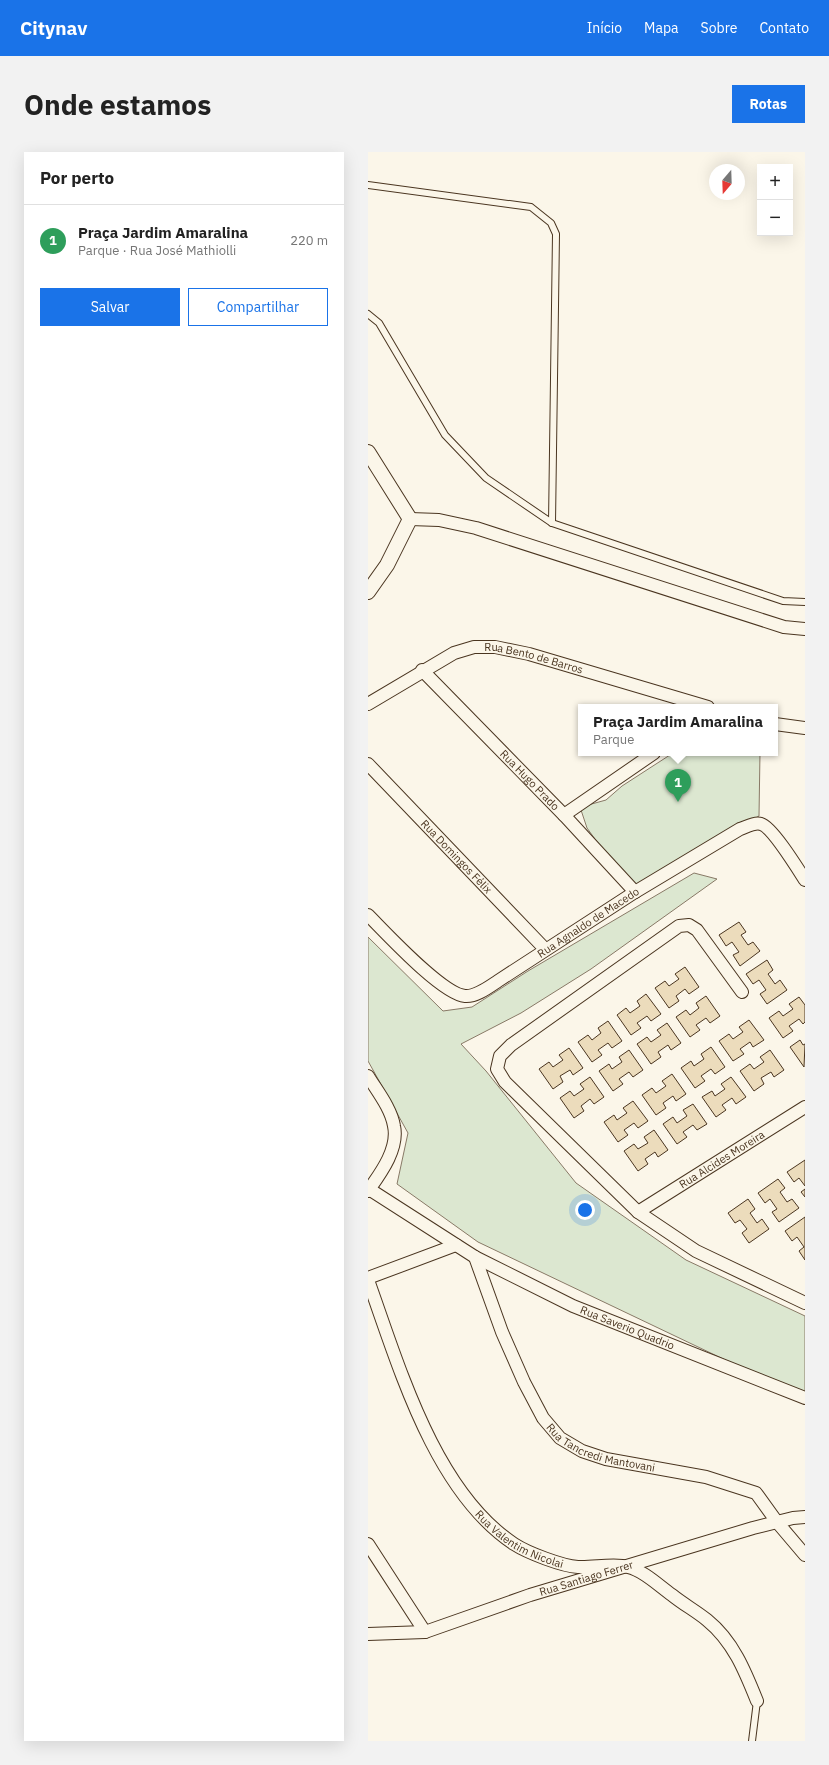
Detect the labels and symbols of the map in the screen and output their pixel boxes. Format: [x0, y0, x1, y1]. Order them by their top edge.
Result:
north arrow [709, 164, 745, 200]
street label: Rua Bento de Barros [484, 640, 585, 677]
street label: Rua Hugo Prado [497, 747, 563, 813]
pin: 1 [665, 769, 691, 802]
street label: Rua Domingos Félix [418, 817, 495, 897]
street label: Rua Agnaldo de Macedo [535, 884, 642, 961]
street label: Rua Alcides Moreira [676, 1127, 767, 1191]
your location [575, 1200, 595, 1220]
street label: Rua Saverio Quadrio [578, 1303, 677, 1353]
street label: Rua Tancredi Mantovani [543, 1420, 656, 1475]
street label: Rua Valentim Nicolai [472, 1507, 565, 1571]
street label: Rua Santiago Ferrer [538, 1557, 635, 1599]

